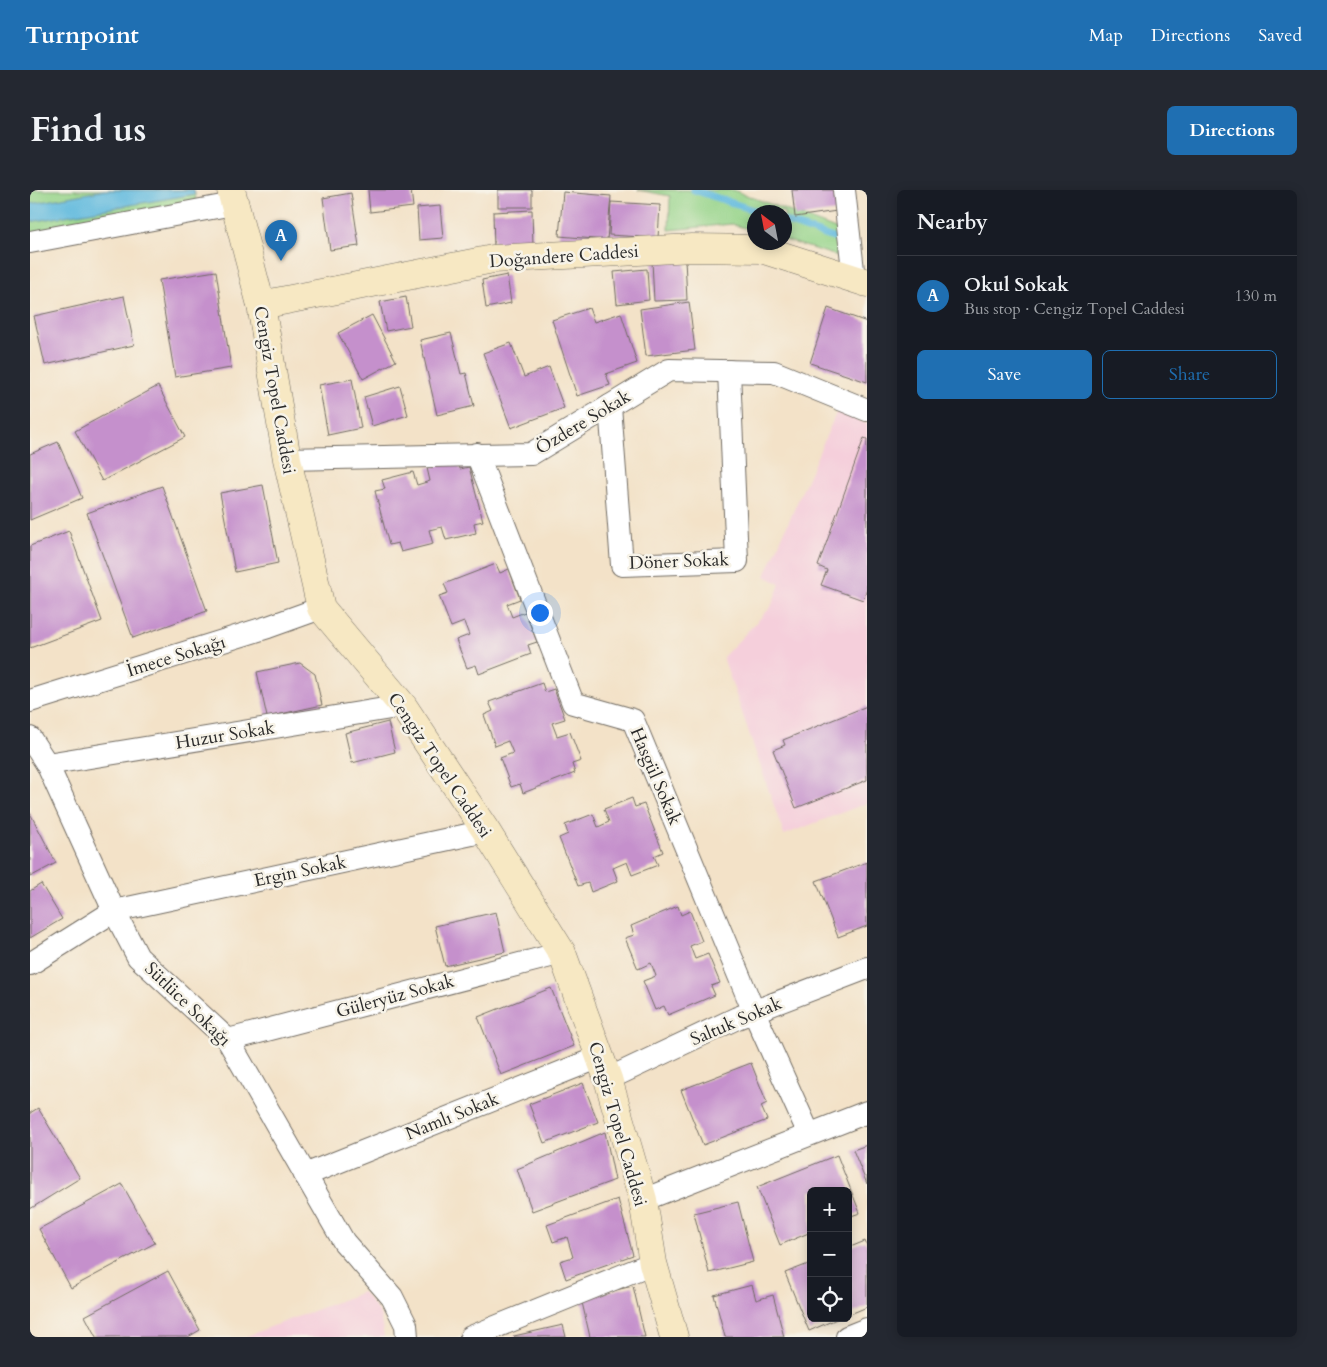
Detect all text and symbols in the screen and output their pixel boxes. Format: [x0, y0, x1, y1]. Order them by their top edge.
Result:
text: Turnpoint [25, 19, 139, 52]
text: Map [1089, 23, 1123, 48]
text: Directions [1151, 23, 1230, 48]
text: Saved [1258, 23, 1302, 48]
text: Find us [30, 106, 146, 154]
button: Directions [1167, 106, 1297, 155]
north arrow [747, 205, 792, 250]
text: Nearby [917, 208, 988, 237]
pin: A [265, 220, 297, 261]
street label: Doğandere Caddesi [488, 239, 640, 274]
text: Okul Sokak [964, 272, 1069, 298]
text: A [927, 285, 939, 307]
text: 130 m [1235, 285, 1277, 307]
text: Bus stop · Cengiz Topel Caddesi [964, 298, 1185, 320]
street label: Cengiz Topel Caddesi [247, 304, 302, 476]
button: Save [917, 350, 1092, 399]
button: Share [1102, 350, 1277, 399]
street label: Özdere Sokak [531, 384, 636, 461]
street label: Döner Sokak [629, 547, 730, 576]
your location [527, 600, 553, 626]
street label: İmece Sokağı [124, 630, 229, 683]
street label: Cengiz Topel Caddesi [382, 688, 498, 843]
street label: Huzur Sokak [174, 715, 277, 756]
street label: Hasgül Sokak [624, 723, 688, 829]
street label: Ergin Sokak [252, 849, 349, 893]
street label: Sütlüce Sokağı [139, 957, 236, 1052]
street label: Güleryüz Sokak [333, 969, 457, 1024]
street label: Saltuk Sokak [687, 991, 786, 1052]
street label: Cengiz Topel Caddesi [582, 1039, 653, 1209]
street label: Namlı Sokak [402, 1086, 503, 1147]
map controls [807, 1187, 852, 1322]
button: + [807, 1187, 852, 1232]
button: − [807, 1232, 852, 1277]
button: locate [807, 1277, 852, 1322]

